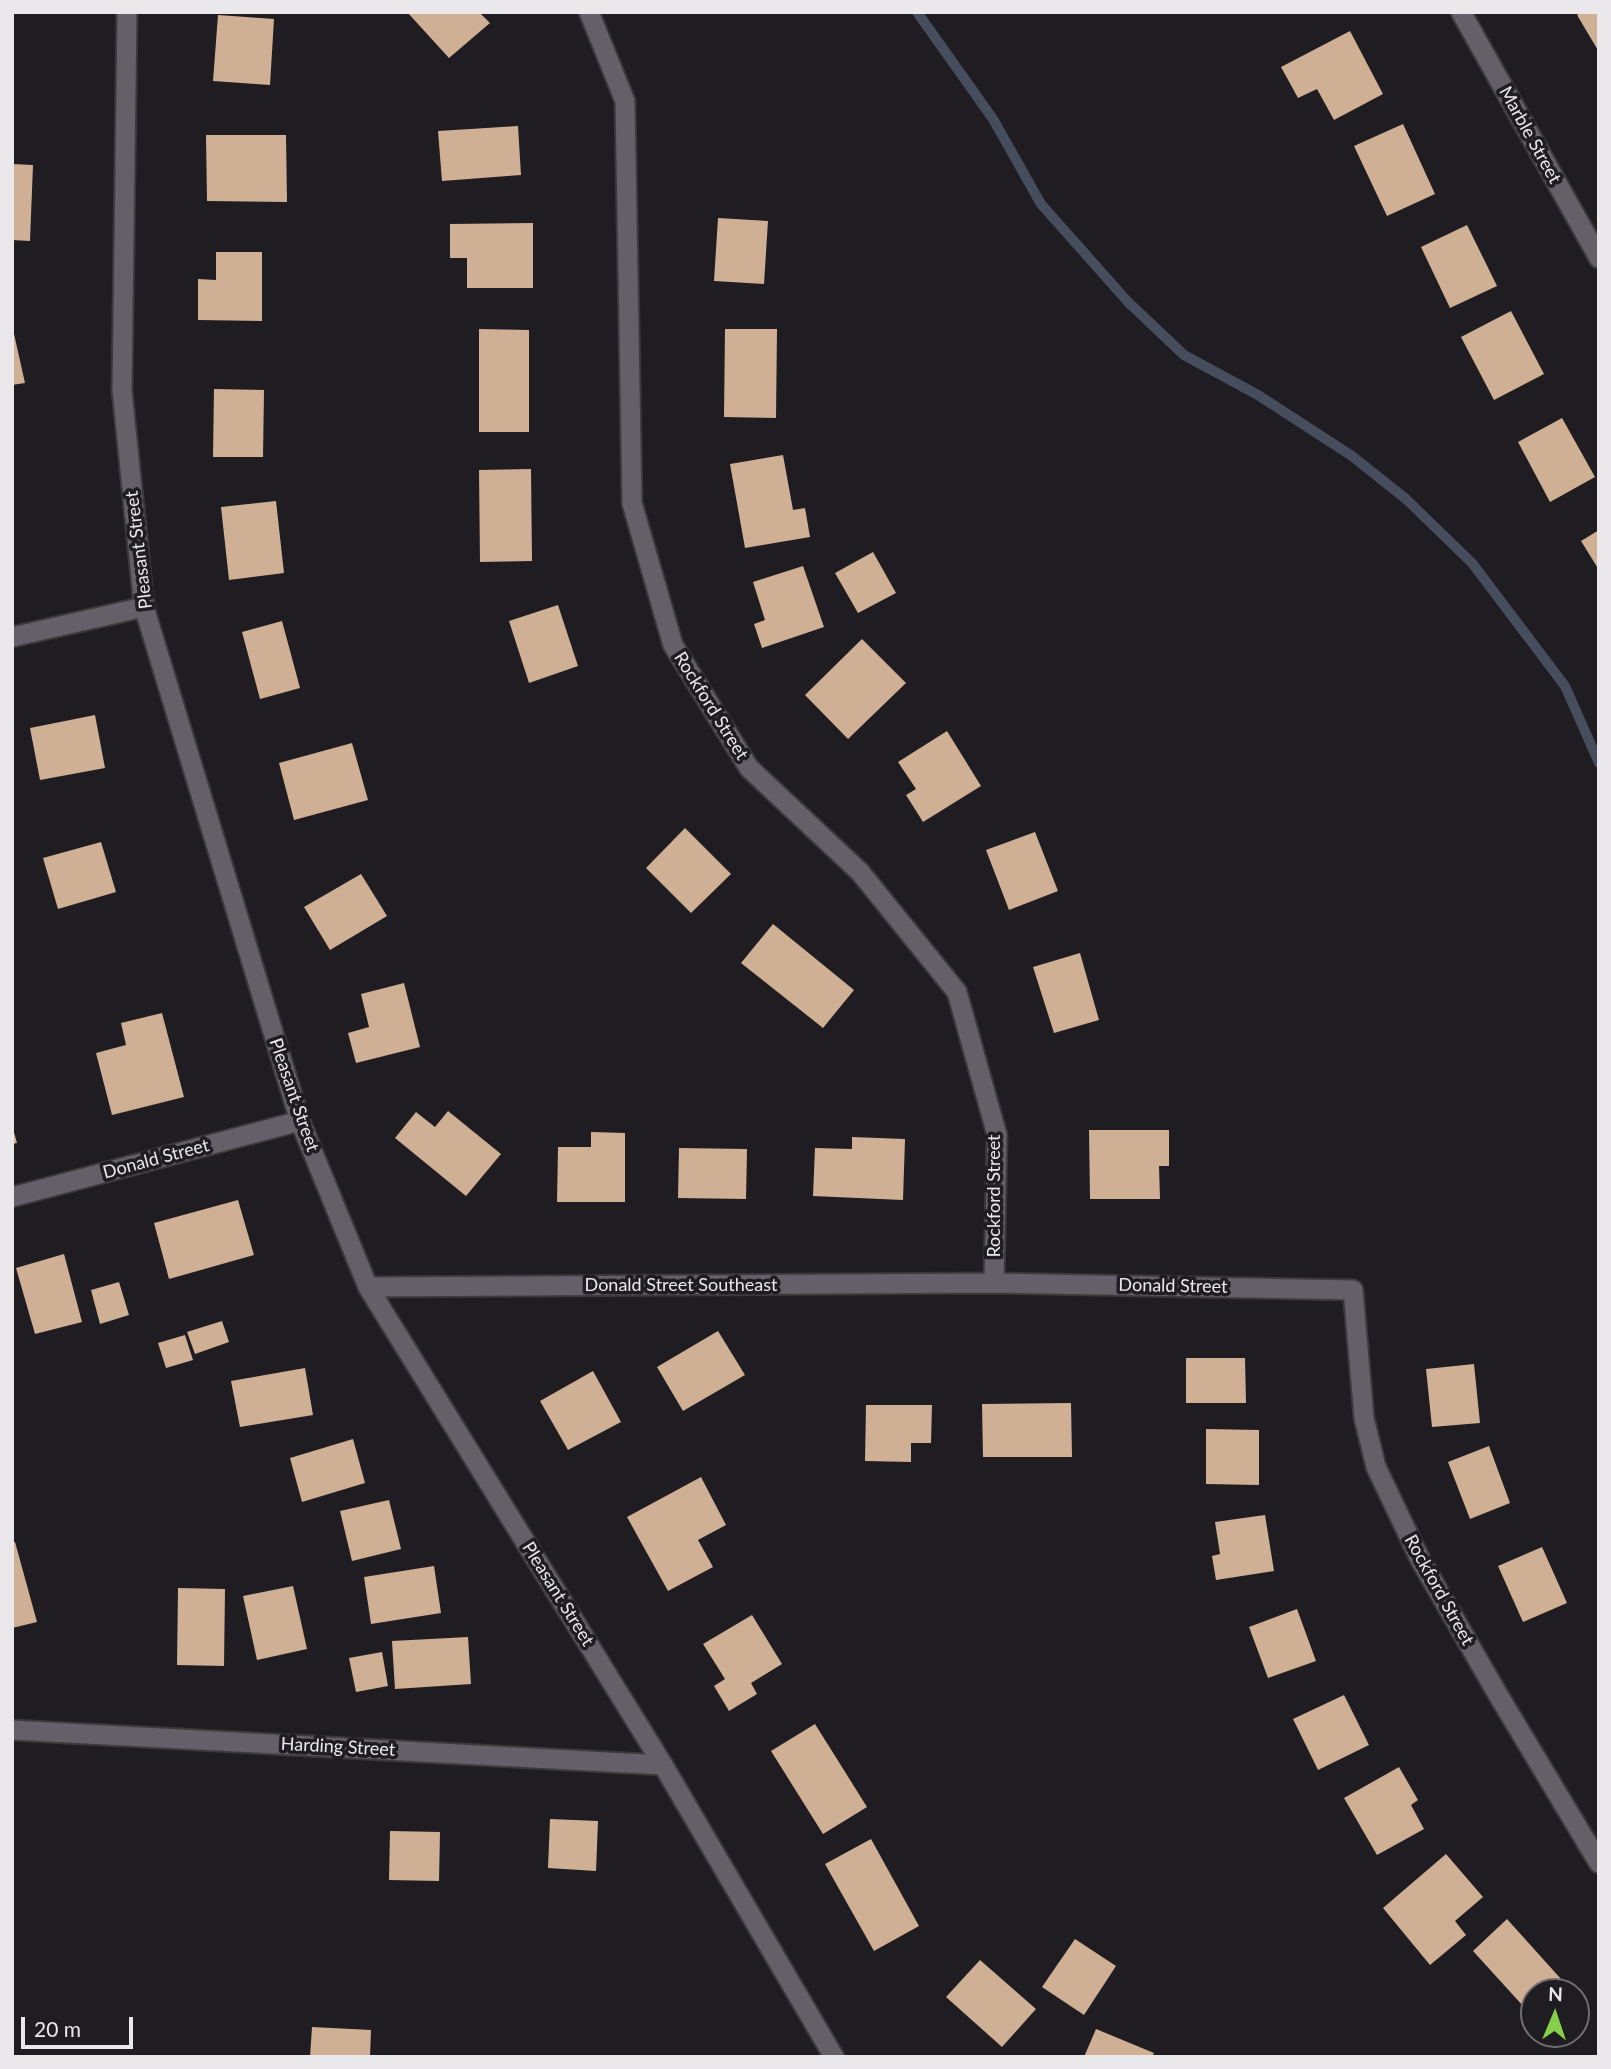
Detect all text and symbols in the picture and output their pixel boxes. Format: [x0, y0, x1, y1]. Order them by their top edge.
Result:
street label: Marble Street [1494, 83, 1566, 187]
street label: Pleasant Street [121, 490, 157, 610]
street label: Rockford Street [669, 648, 753, 764]
street label: Pleasant Street [264, 1035, 324, 1155]
street label: Donald Street [101, 1134, 211, 1184]
street label: Rockford Street [983, 1134, 1005, 1258]
street label: Donald Street Southeast [585, 1274, 777, 1296]
street label: Donald Street [1118, 1274, 1228, 1298]
street label: Rockford Street [1400, 1531, 1478, 1649]
street label: Pleasant Street [517, 1538, 599, 1650]
street label: Harding Street [280, 1733, 396, 1761]
north arrow [1520, 1978, 1590, 2048]
text: N [1548, 1982, 1563, 2005]
scale bar [24, 2002, 136, 2046]
text: 20 m [34, 2016, 81, 2041]

